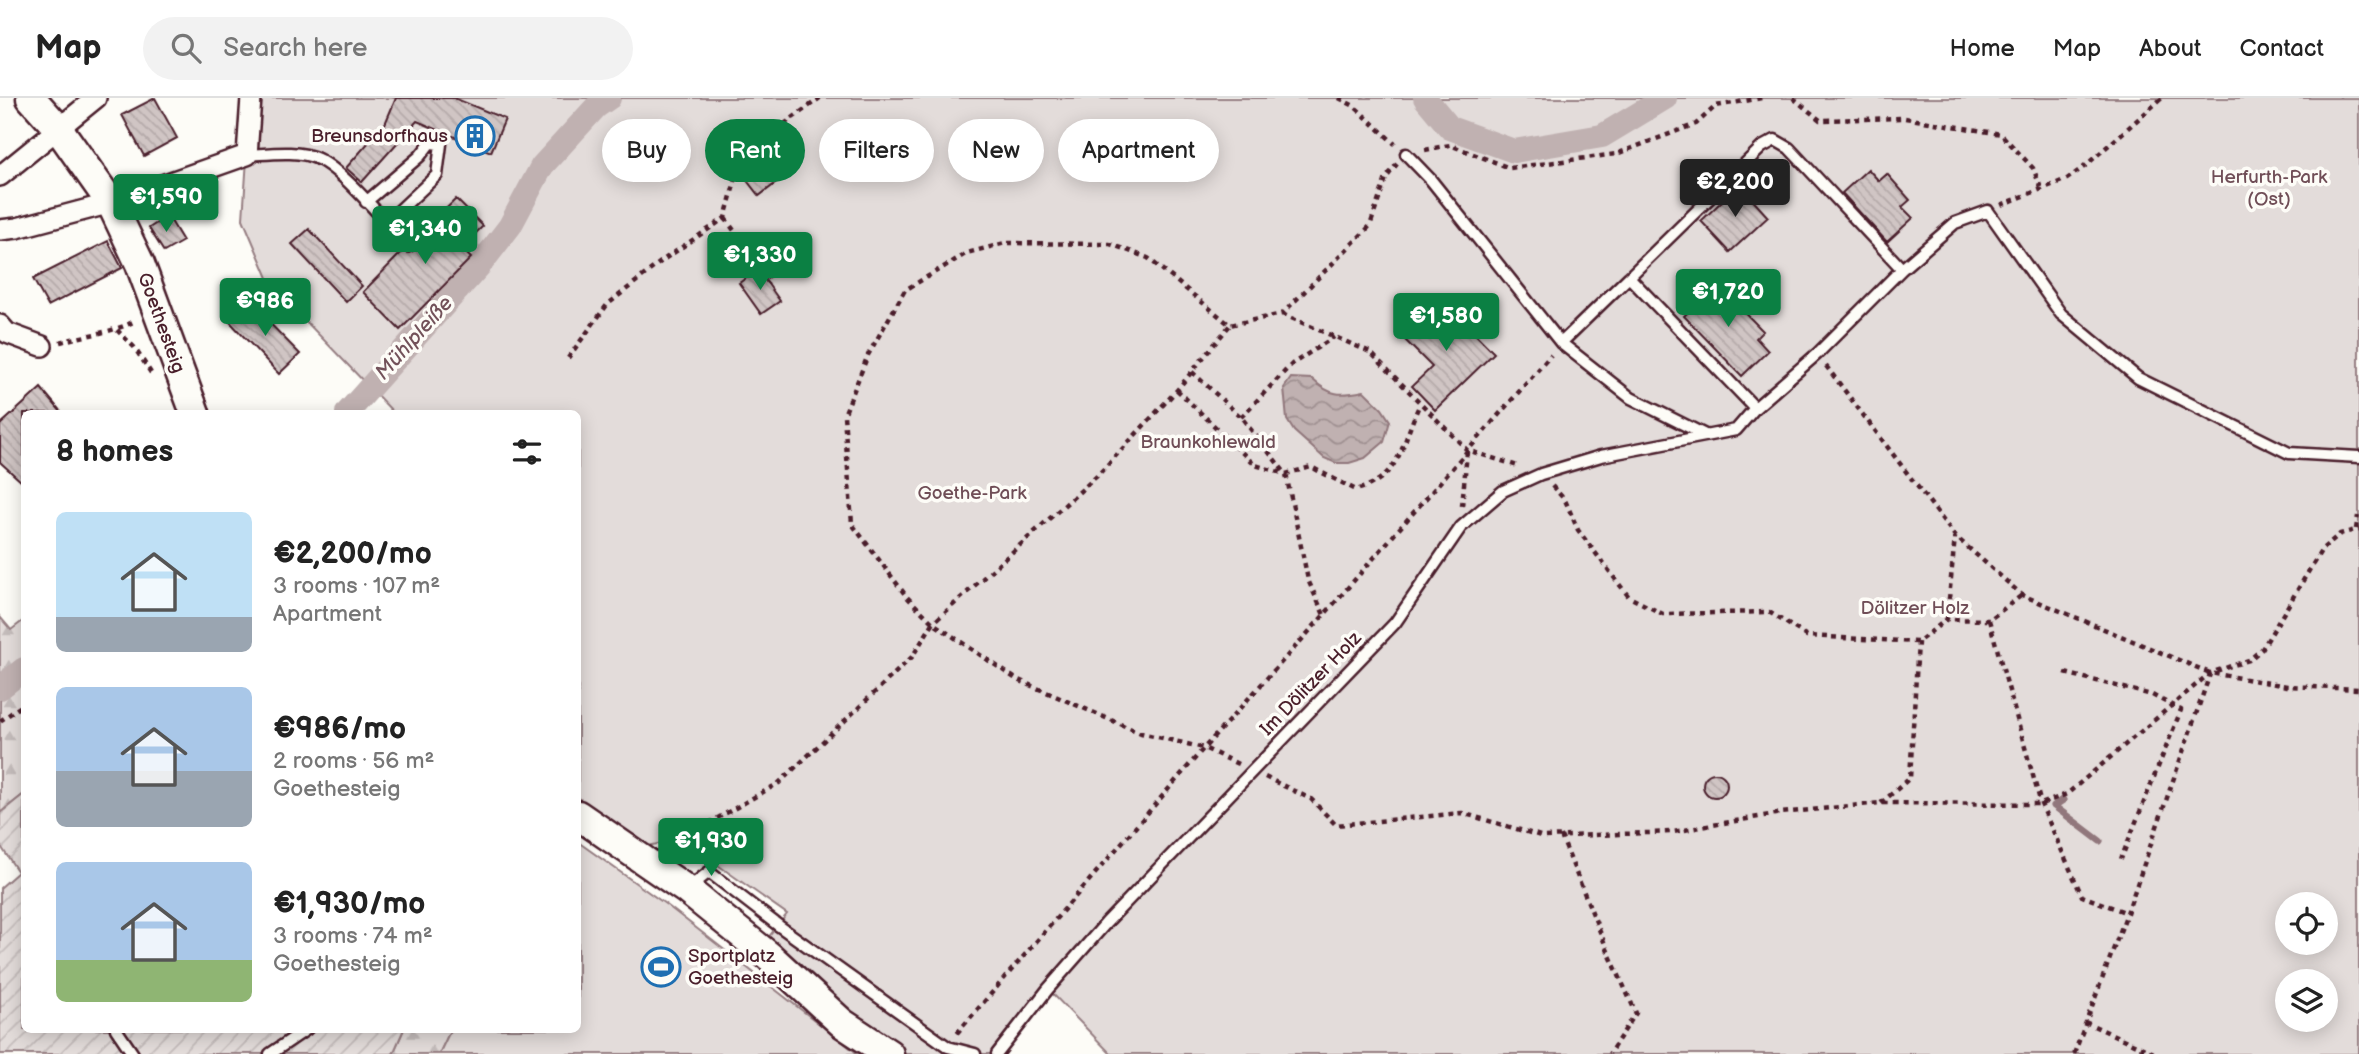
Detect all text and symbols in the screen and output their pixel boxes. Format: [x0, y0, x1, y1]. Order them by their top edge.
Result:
search box [143, 17, 633, 80]
text: Map [35, 28, 101, 68]
icon: search [167, 29, 205, 67]
text: Search here [223, 33, 367, 64]
text: Home [1950, 34, 2015, 63]
text: Map [2053, 34, 2101, 63]
text: About [2139, 34, 2201, 63]
text: Contact [2239, 34, 2324, 63]
building icon: Breunsdorfhaus [454, 115, 496, 157]
chip: Buy [602, 119, 691, 182]
chip: Rent [705, 119, 805, 182]
chip: Filters [819, 119, 934, 182]
chip: New [948, 119, 1044, 182]
chip: Apartment [1058, 119, 1219, 182]
place label: Breunsdorfhaus [311, 125, 448, 148]
pin: €2,200 [1678, 159, 1792, 219]
park label: Herfurth-Park (Ost) [2211, 166, 2328, 211]
text: €2,200 [1696, 168, 1774, 196]
pin: €1,590 [109, 174, 223, 234]
text: €1,590 [129, 183, 203, 211]
pin: €1,340 [368, 206, 482, 266]
text: €1,340 [388, 215, 462, 243]
pin: €1,330 [703, 232, 817, 292]
text: €1,330 [723, 241, 797, 269]
street label: Goethesteig [132, 270, 190, 376]
pin: €1,720 [1671, 270, 1785, 329]
pin: €986 [224, 278, 306, 338]
text: €1,720 [1692, 278, 1764, 306]
text: €986 [236, 287, 294, 315]
water label: Mühlpleiße [370, 291, 458, 385]
pin: €1,580 [1389, 294, 1503, 353]
text: €1,580 [1409, 302, 1483, 330]
park label: Braunkohlewald [1140, 431, 1276, 454]
icon: filters [508, 433, 546, 471]
text: 8 homes [56, 434, 173, 470]
park label: Goethe-Park [918, 482, 1027, 505]
text: €2,200/mo [273, 536, 432, 572]
icon: home [112, 540, 196, 624]
text: 3 rooms · 107 m² [273, 572, 440, 600]
park label: Dölitzer Holz [1861, 597, 1970, 620]
text: Apartment [273, 600, 382, 628]
street label: Im Dölitzer Holz [1256, 627, 1367, 741]
text: €986/mo [273, 711, 406, 747]
icon: home [112, 715, 196, 799]
text: 2 rooms · 56 m² [273, 747, 435, 775]
text: Goethesteig [273, 775, 400, 803]
pin: €1,930 [654, 818, 768, 878]
text: €1,930 [674, 827, 748, 855]
text: €1,930/mo [273, 886, 425, 922]
icon: home [112, 890, 196, 974]
map controls [2275, 892, 2338, 1032]
button: locate [2275, 892, 2338, 955]
text: 3 rooms · 74 m² [273, 922, 433, 950]
place label: Sportplatz Goethesteig [688, 945, 793, 990]
sports icon: Sportplatz Goethesteig [640, 946, 682, 988]
text: Goethesteig [273, 950, 400, 978]
button: layers [2275, 969, 2338, 1032]

